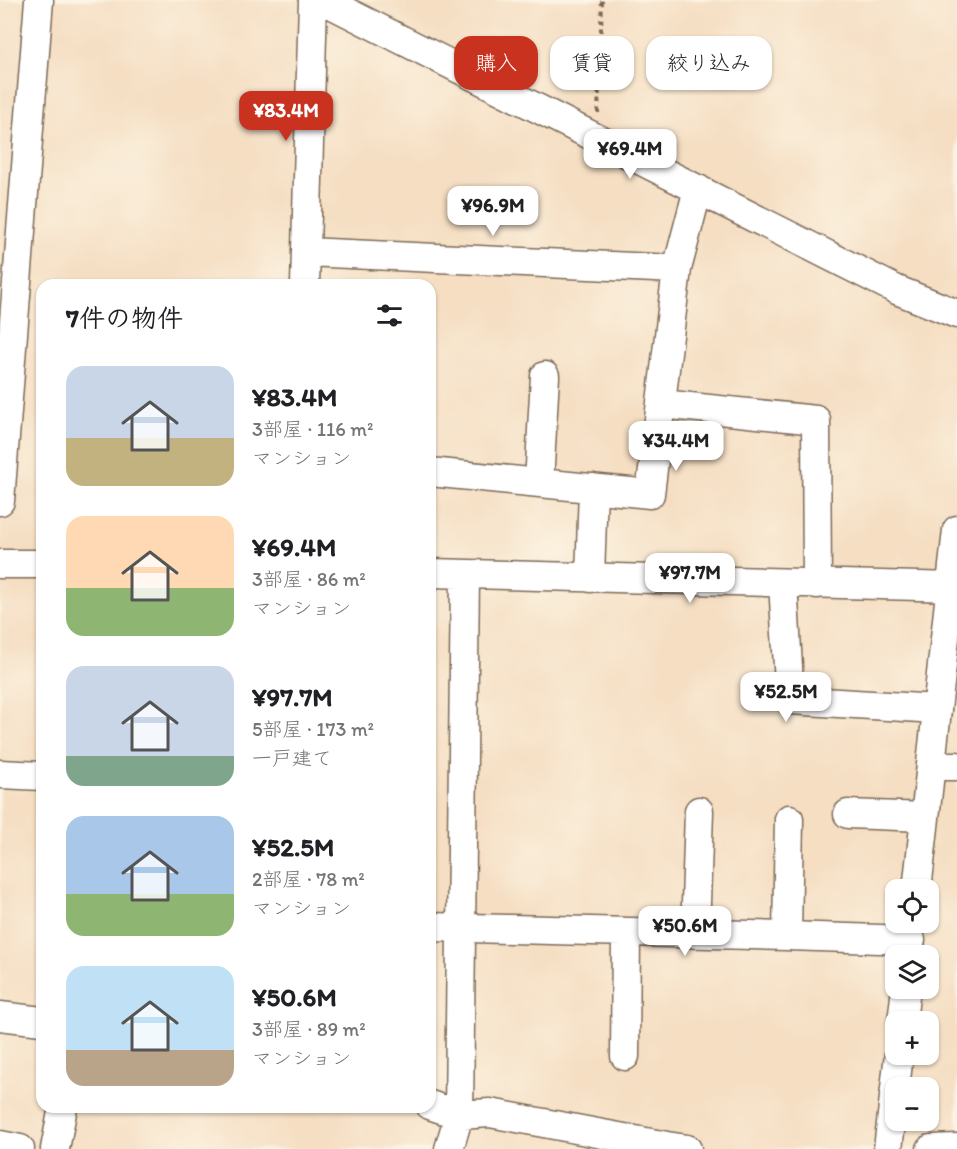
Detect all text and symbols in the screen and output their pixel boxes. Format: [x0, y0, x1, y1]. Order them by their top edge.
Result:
chip: 購入 [454, 36, 538, 90]
chip: 賃貸 [550, 36, 634, 90]
chip: 絞り込み [646, 36, 772, 90]
pin: ¥83.4M [237, 91, 335, 142]
text: ¥83.4M [253, 98, 319, 122]
pin: ¥69.4M [581, 129, 679, 180]
text: ¥69.4M [598, 136, 662, 160]
pin: ¥96.9M [444, 186, 542, 237]
text: ¥96.9M [461, 193, 525, 217]
icon: filters [373, 299, 406, 332]
text: 7件の物件 [66, 302, 183, 334]
text: ¥83.4M [252, 381, 337, 413]
icon: home [114, 390, 186, 462]
text: 3部屋 · 116 m² [252, 417, 373, 441]
pin: ¥34.4M [627, 421, 725, 472]
text: ¥34.4M [643, 428, 709, 452]
text: マンション [252, 446, 351, 470]
text: ¥69.4M [252, 531, 336, 563]
icon: home [114, 540, 186, 612]
pin: ¥97.7M [641, 553, 739, 604]
text: ¥97.7M [659, 560, 721, 584]
text: 3部屋 · 86 m² [252, 567, 366, 591]
text: マンション [252, 596, 351, 620]
pin: ¥52.5M [737, 672, 835, 723]
text: ¥52.5M [754, 679, 818, 703]
text: ¥97.7M [252, 681, 333, 713]
icon: home [114, 690, 186, 762]
text: 5部屋 · 173 m² [252, 717, 374, 741]
text: 一戸建て [252, 746, 332, 770]
text: ¥52.5M [252, 831, 334, 863]
icon: home [114, 840, 186, 912]
text: 2部屋 · 78 m² [252, 867, 365, 891]
map controls [885, 879, 939, 1131]
button: locate [885, 879, 939, 933]
text: マンション [252, 896, 351, 920]
pin: ¥50.6M [636, 906, 734, 957]
text: ¥50.6M [652, 913, 718, 937]
button: layers [885, 945, 939, 999]
text: ¥50.6M [252, 981, 337, 1013]
icon: home [114, 990, 186, 1062]
button: + [885, 1011, 939, 1065]
text: 3部屋 · 89 m² [252, 1017, 366, 1041]
text: マンション [252, 1046, 351, 1070]
button: − [885, 1077, 939, 1131]

